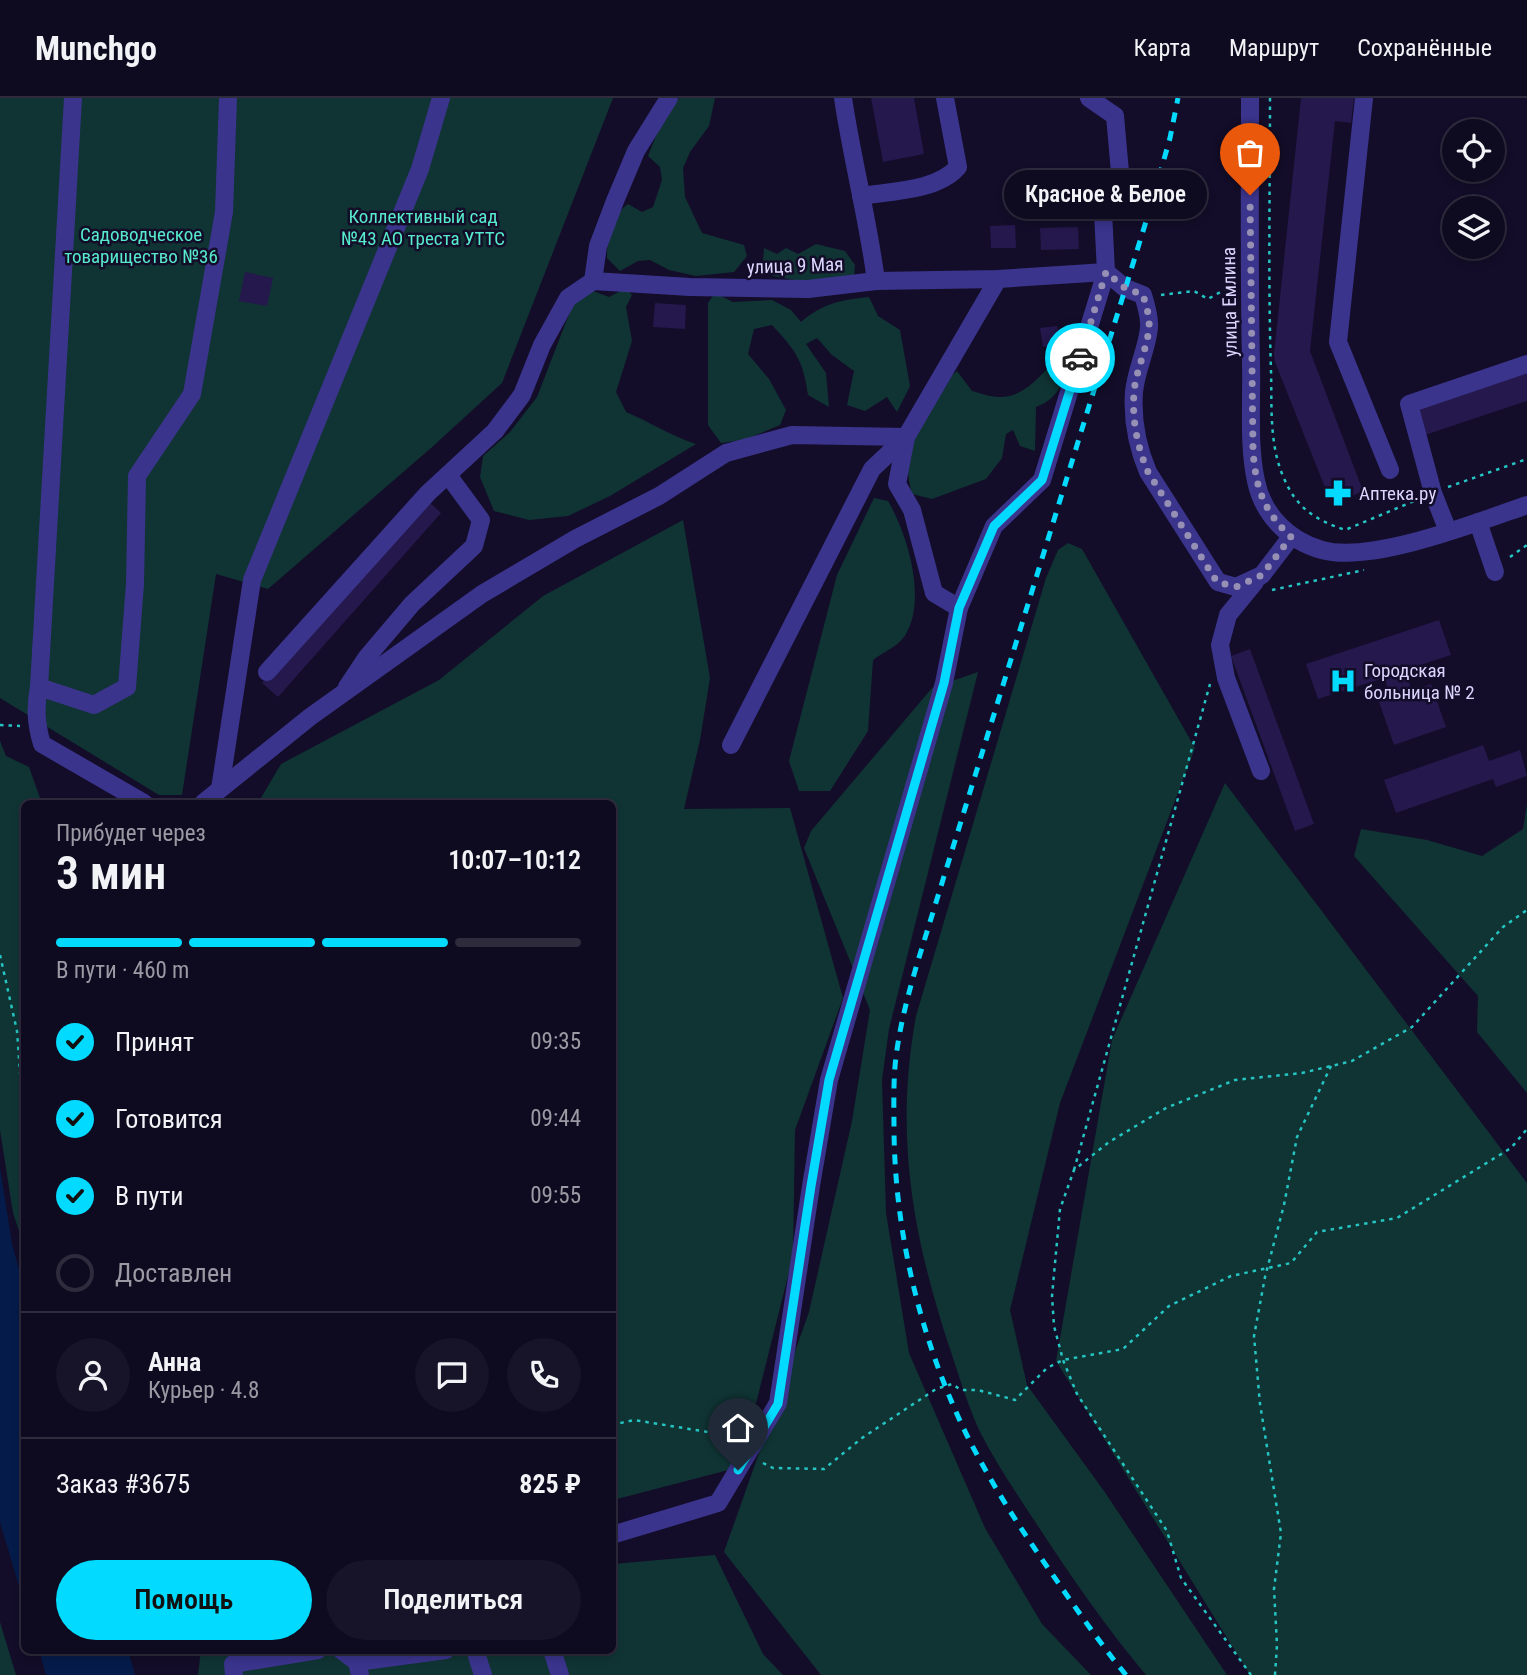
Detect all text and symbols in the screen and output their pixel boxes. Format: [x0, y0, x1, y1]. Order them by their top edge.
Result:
text: Munchgo [35, 29, 157, 68]
text: Карта [1134, 34, 1191, 62]
text: Маршрут [1229, 34, 1319, 62]
text: Сохранённые [1357, 34, 1492, 62]
map controls [1442, 119, 1505, 259]
button: locate [1442, 119, 1505, 182]
pin [1220, 123, 1280, 195]
icon: bag [1231, 134, 1269, 172]
callout: Красное & Белое [1005, 170, 1208, 220]
text: Красное & Белое [1025, 181, 1186, 208]
button: layers [1442, 196, 1505, 259]
park label: Коллективный сад №43 АО треста УТТС [341, 205, 505, 250]
park label: Садоводческое товарищество №36 [64, 223, 218, 268]
street label: улица Емлина [1217, 247, 1242, 357]
street label: улица 9 Мая [746, 252, 844, 279]
courier [1045, 323, 1115, 393]
icon: car [1061, 339, 1099, 377]
pharmacy icon: Аптека.ру [1323, 478, 1353, 508]
place label: Аптека.ру [1359, 482, 1436, 505]
place label: Городская больница № 2 [1364, 659, 1475, 704]
hospital icon: Городская больница № 2 [1328, 666, 1358, 696]
text: Прибудет через [56, 820, 206, 847]
text: 10:07–10:12 [448, 845, 581, 875]
text: 3 мин [56, 846, 166, 900]
text: В пути · 460 m [56, 957, 189, 984]
icon: check [56, 1023, 94, 1061]
text: Принят [115, 1027, 194, 1057]
text: 09:35 [530, 1028, 581, 1055]
icon: check [56, 1100, 94, 1138]
text: Готовится [115, 1104, 223, 1134]
text: 09:44 [530, 1105, 581, 1132]
icon: check [56, 1177, 94, 1215]
text: В пути [115, 1181, 184, 1211]
text: 09:55 [530, 1182, 581, 1209]
text: Доставлен [115, 1258, 232, 1288]
button: person [56, 1338, 130, 1412]
button: chat [415, 1338, 489, 1412]
button: phone [507, 1338, 581, 1412]
text: Анна [148, 1347, 201, 1377]
text: Курьер · 4.8 [148, 1377, 259, 1404]
pin [708, 1398, 768, 1470]
icon: home [719, 1409, 757, 1447]
text: Заказ #3675 [56, 1469, 190, 1499]
text: 825 ₽ [519, 1469, 581, 1499]
button: Помощь [56, 1560, 312, 1640]
button: Поделиться [326, 1560, 581, 1640]

